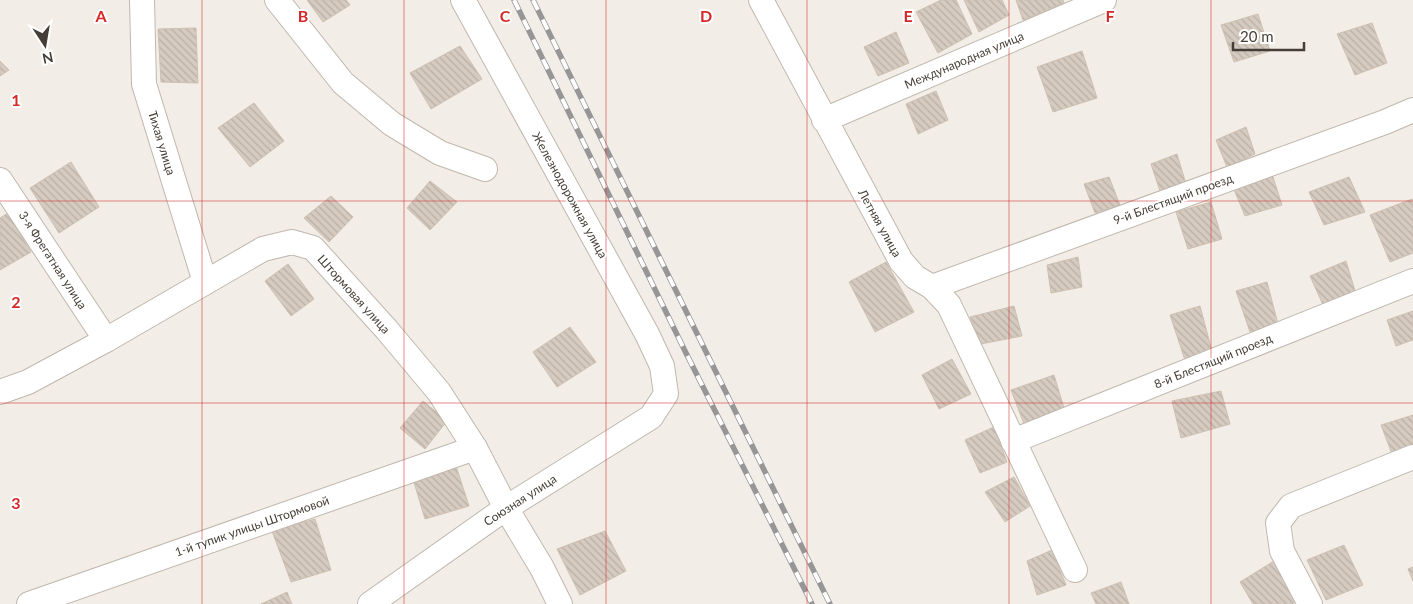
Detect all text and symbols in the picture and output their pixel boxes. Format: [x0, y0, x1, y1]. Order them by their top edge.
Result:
text: A [94, 6, 107, 25]
text: B [298, 6, 308, 25]
text: C [500, 6, 511, 25]
text: D [700, 6, 712, 25]
text: E [903, 6, 913, 25]
text: F [1105, 6, 1115, 25]
north arrow [20, 20, 70, 70]
scale bar [1233, 20, 1304, 52]
text: 20 m [1240, 27, 1274, 45]
street label: Международная улица [902, 28, 1026, 92]
text: N [41, 49, 55, 68]
text: 1 [11, 90, 21, 109]
street label: Тихая улица [145, 109, 179, 177]
street label: Железнодорожная улица [529, 129, 611, 261]
street label: 9-й Блестящий проезд [1111, 170, 1235, 228]
street label: Летняя улица [855, 186, 905, 260]
street label: 3-я Фрегатная улица [16, 208, 90, 312]
street label: Штормовая улица [315, 251, 393, 337]
text: 2 [11, 292, 21, 311]
street label: 8-й Блестящий проезд [1152, 330, 1275, 392]
street label: Союзная улица [481, 471, 559, 529]
street label: 1-й тупик улицы Штормовой [173, 492, 331, 559]
text: 3 [11, 493, 21, 512]

